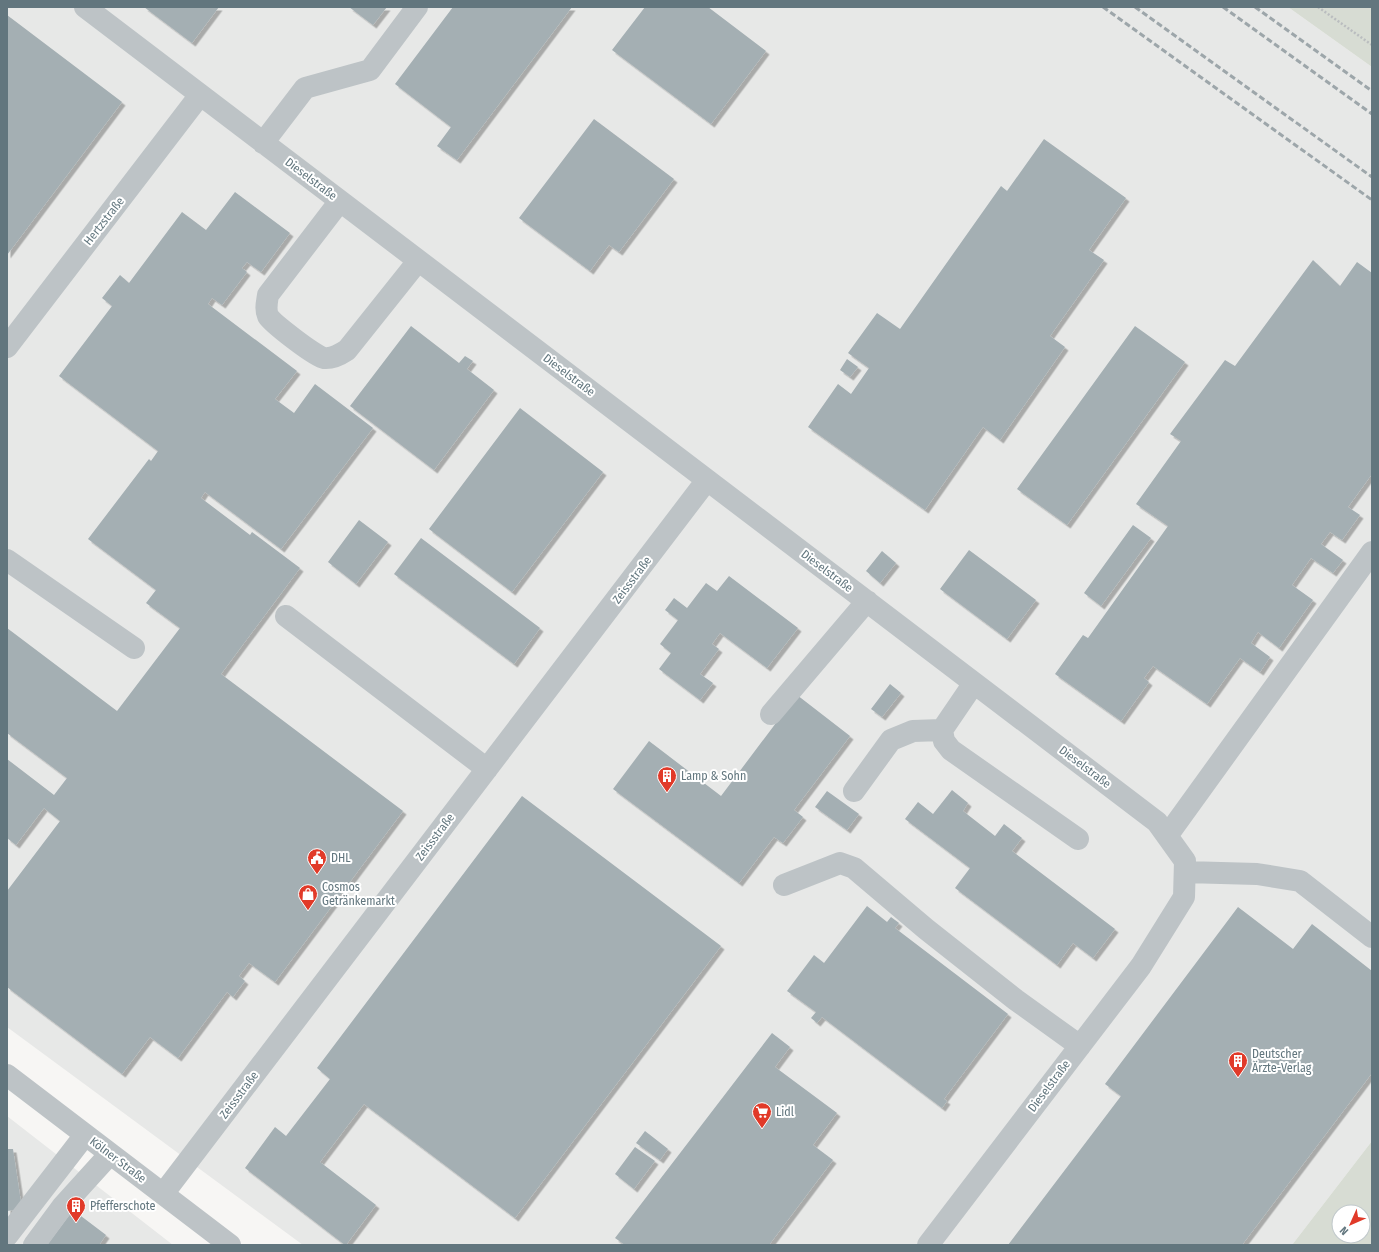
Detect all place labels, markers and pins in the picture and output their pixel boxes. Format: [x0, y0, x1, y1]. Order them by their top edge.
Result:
building icon: Lamp & Sohn [656, 765, 678, 793]
place label: Lamp & Sohn [681, 769, 746, 783]
public building icon: DHL [306, 847, 328, 875]
place label: DHL [331, 851, 351, 865]
place label: Cosmos Getränkemarkt [322, 880, 395, 908]
shop icon: Cosmos Getränkemarkt [297, 883, 319, 911]
place label: Deutscher Ärzte-Verlag [1252, 1047, 1312, 1075]
building icon: Deutscher Ärzte-Verlag [1227, 1050, 1249, 1078]
supermarket icon: Lidl [751, 1101, 773, 1129]
place label: Lidl [776, 1105, 794, 1119]
building icon: Pfefferschote [65, 1195, 87, 1223]
place label: Pfefferschote [90, 1199, 156, 1213]

